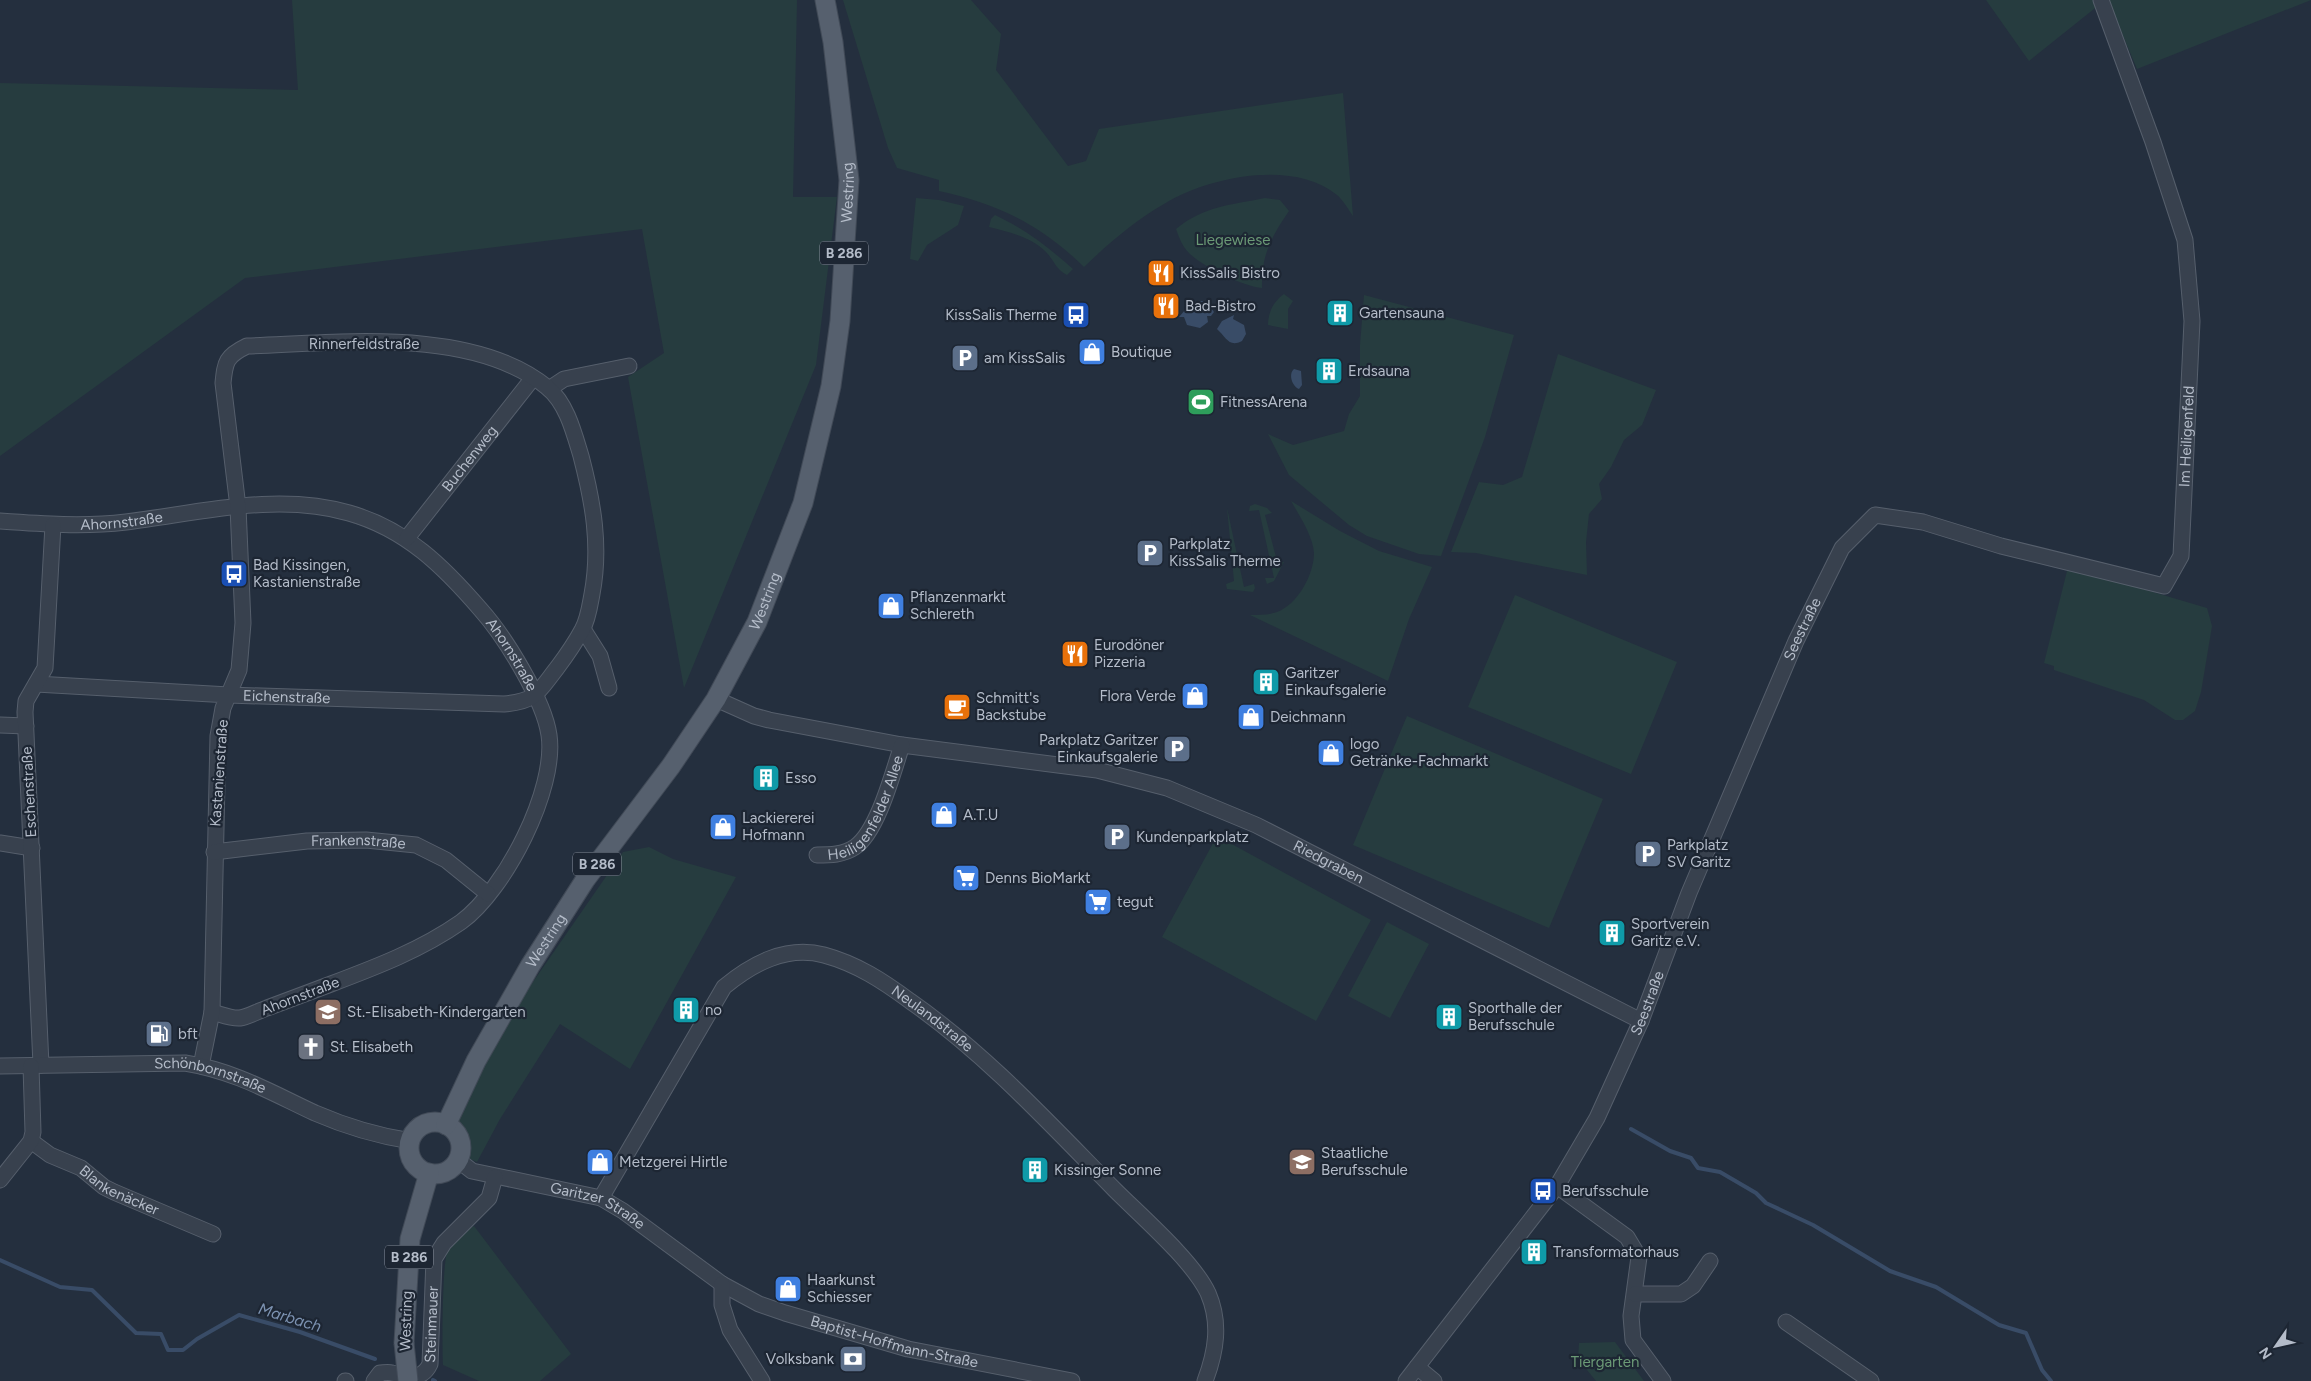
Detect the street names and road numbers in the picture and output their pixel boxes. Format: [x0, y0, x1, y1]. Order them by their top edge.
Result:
street label: Westring [837, 161, 858, 223]
road number: B 286 [820, 242, 868, 264]
street label: Rinnerfeldstraße [309, 335, 419, 353]
street label: Im Heiligenfeld [2175, 385, 2198, 488]
street label: Buchenweg [438, 422, 501, 495]
street label: Ahornstraße [80, 508, 164, 534]
street label: Westring [745, 570, 784, 633]
street label: Seestraße [1780, 595, 1825, 663]
street label: Ahornstraße [482, 614, 541, 694]
street label: Eichenstraße [243, 686, 331, 707]
street label: Kastanienstraße [206, 719, 232, 827]
street label: Eschenstraße [18, 746, 40, 838]
street label: Heiligenfelder Allee [826, 753, 907, 864]
street label: Frankenstraße [311, 831, 406, 853]
street label: Riedgraben [1290, 836, 1367, 887]
road number: B 286 [573, 852, 621, 876]
street label: Westring [522, 910, 570, 971]
street label: Seestraße [1627, 968, 1668, 1038]
street label: Ahornstraße [258, 973, 342, 1019]
street label: Neulandstraße [888, 981, 977, 1056]
street label: Schönbornstraße [154, 1054, 269, 1097]
street label: Blankenäcker [76, 1161, 162, 1219]
street label: Garitzer Straße [549, 1179, 648, 1233]
road number: B 286 [385, 1246, 433, 1268]
street label: Steinmauer [421, 1286, 442, 1363]
street label: Westring [396, 1291, 416, 1351]
street label: Baptist-Hoffmann-Straße [808, 1312, 980, 1372]

